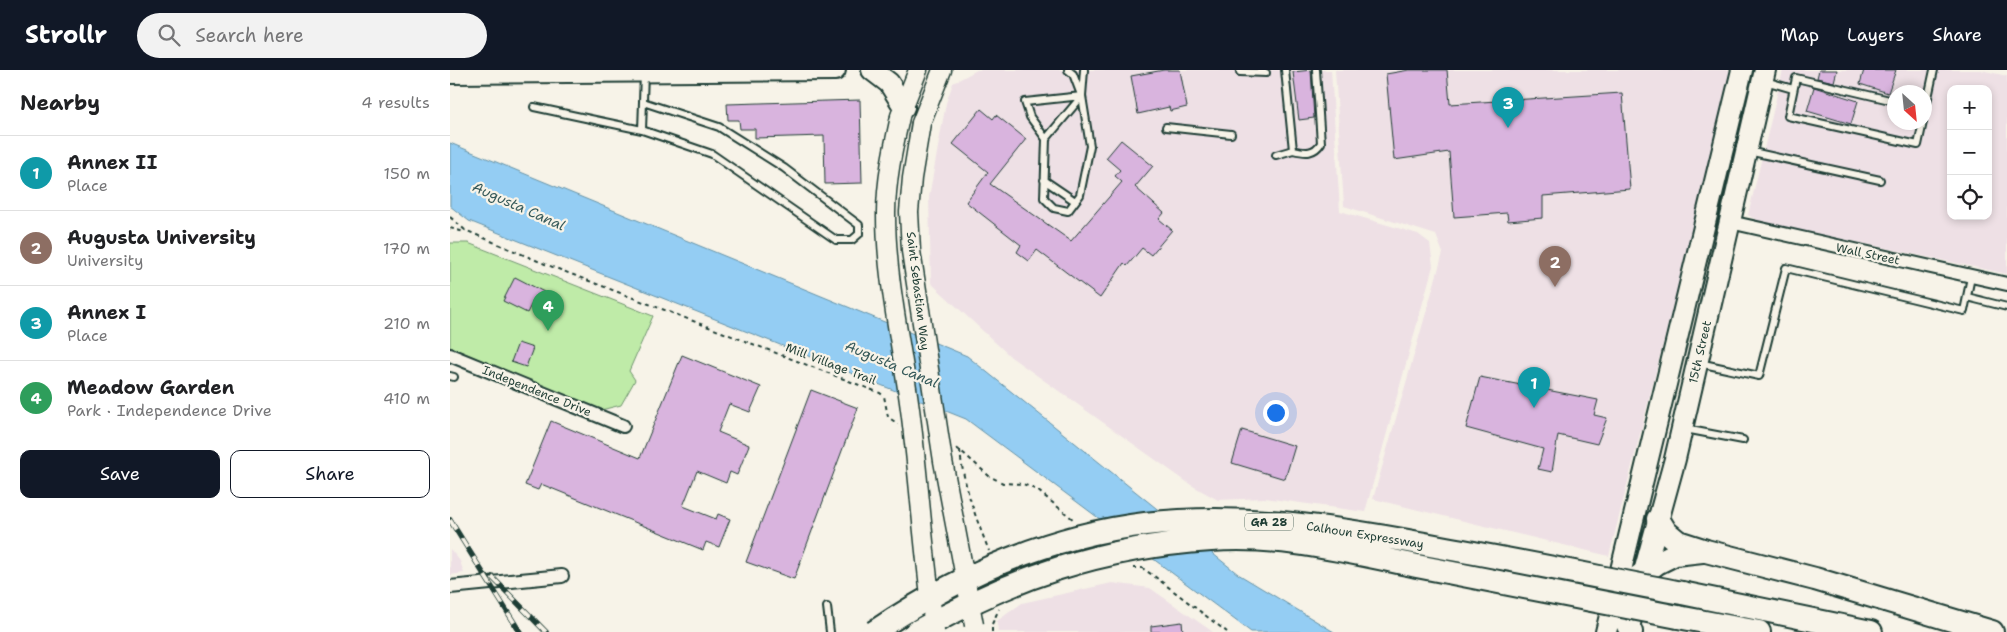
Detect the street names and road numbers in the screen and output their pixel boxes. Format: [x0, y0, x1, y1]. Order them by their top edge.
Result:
street label: Saint Sebastian Way [903, 231, 933, 351]
street label: Wall Street [1835, 239, 1901, 269]
street label: 15th Street [1685, 319, 1715, 385]
street label: Mill Village Trail [783, 339, 879, 389]
street label: Independence Drive [480, 362, 594, 420]
road number: GA 28 [1245, 514, 1293, 531]
street label: Calhoun Expressway [1305, 518, 1425, 552]

